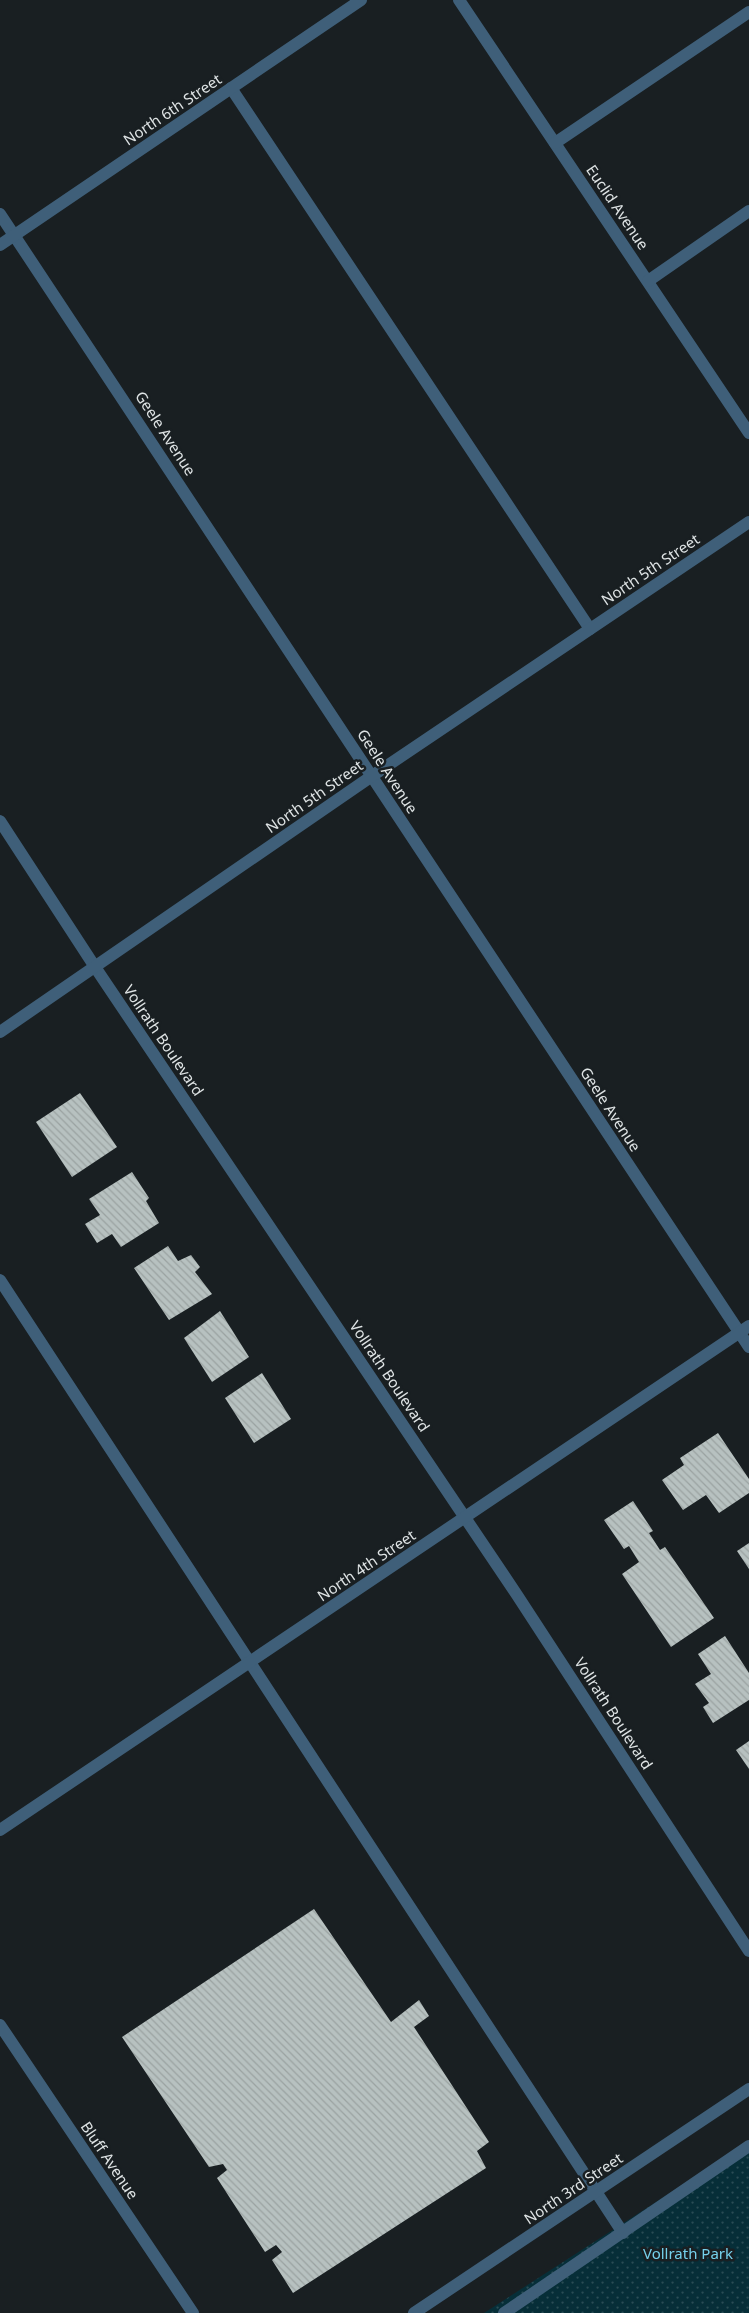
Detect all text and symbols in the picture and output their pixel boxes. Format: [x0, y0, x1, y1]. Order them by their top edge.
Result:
street label: North 6th Street [119, 68, 225, 149]
street label: Euclid Avenue [582, 161, 654, 253]
street label: Geele Avenue [131, 387, 201, 479]
street label: North 5th Street [597, 528, 703, 609]
street label: Geele Avenue [353, 725, 423, 817]
street label: North 5th Street [261, 755, 367, 837]
street label: Vollrath Boulevard [119, 981, 209, 1099]
street label: Geele Avenue [576, 1063, 646, 1155]
street label: Vollrath Boulevard [345, 1317, 435, 1435]
street label: North 4th Street [313, 1524, 419, 1605]
street label: Vollrath Boulevard [570, 1653, 658, 1773]
street label: Bluff Avenue [77, 2117, 143, 2203]
street label: North 3rd Street [520, 2147, 627, 2228]
park label: Vollrath Park [643, 2243, 733, 2263]

